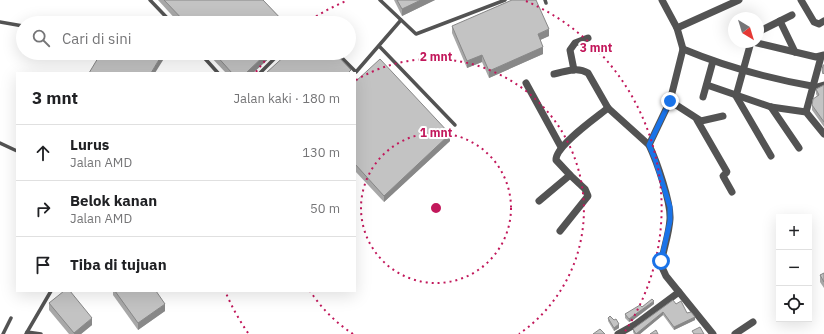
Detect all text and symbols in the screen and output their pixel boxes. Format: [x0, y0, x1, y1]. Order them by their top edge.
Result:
north arrow [728, 12, 764, 48]
search box [16, 16, 356, 60]
icon: search [30, 27, 52, 49]
text: Cari di sini [62, 29, 131, 48]
text: 3 mnt [580, 40, 613, 55]
text: 2 mnt [420, 49, 453, 64]
text: 3 mnt [32, 87, 78, 109]
text: Jalan kaki · 180 m [233, 90, 340, 107]
route end [661, 92, 679, 110]
text: 1 mnt [420, 125, 453, 140]
text: Lurus [70, 135, 109, 154]
icon: ahead [32, 142, 54, 164]
text: 130 m [302, 144, 340, 161]
text: Jalan AMD [70, 154, 132, 171]
text: Belok kanan [70, 191, 157, 210]
icon: right [32, 198, 54, 220]
text: 50 m [310, 200, 340, 217]
centre of rings [429, 201, 443, 215]
text: Jalan AMD [70, 210, 132, 227]
map controls [776, 214, 812, 322]
button: + [776, 214, 812, 250]
button: − [776, 250, 812, 286]
route start [652, 252, 670, 270]
icon: arrive [32, 254, 54, 276]
text: Tiba di tujuan [70, 255, 167, 274]
button: locate [776, 286, 812, 322]

